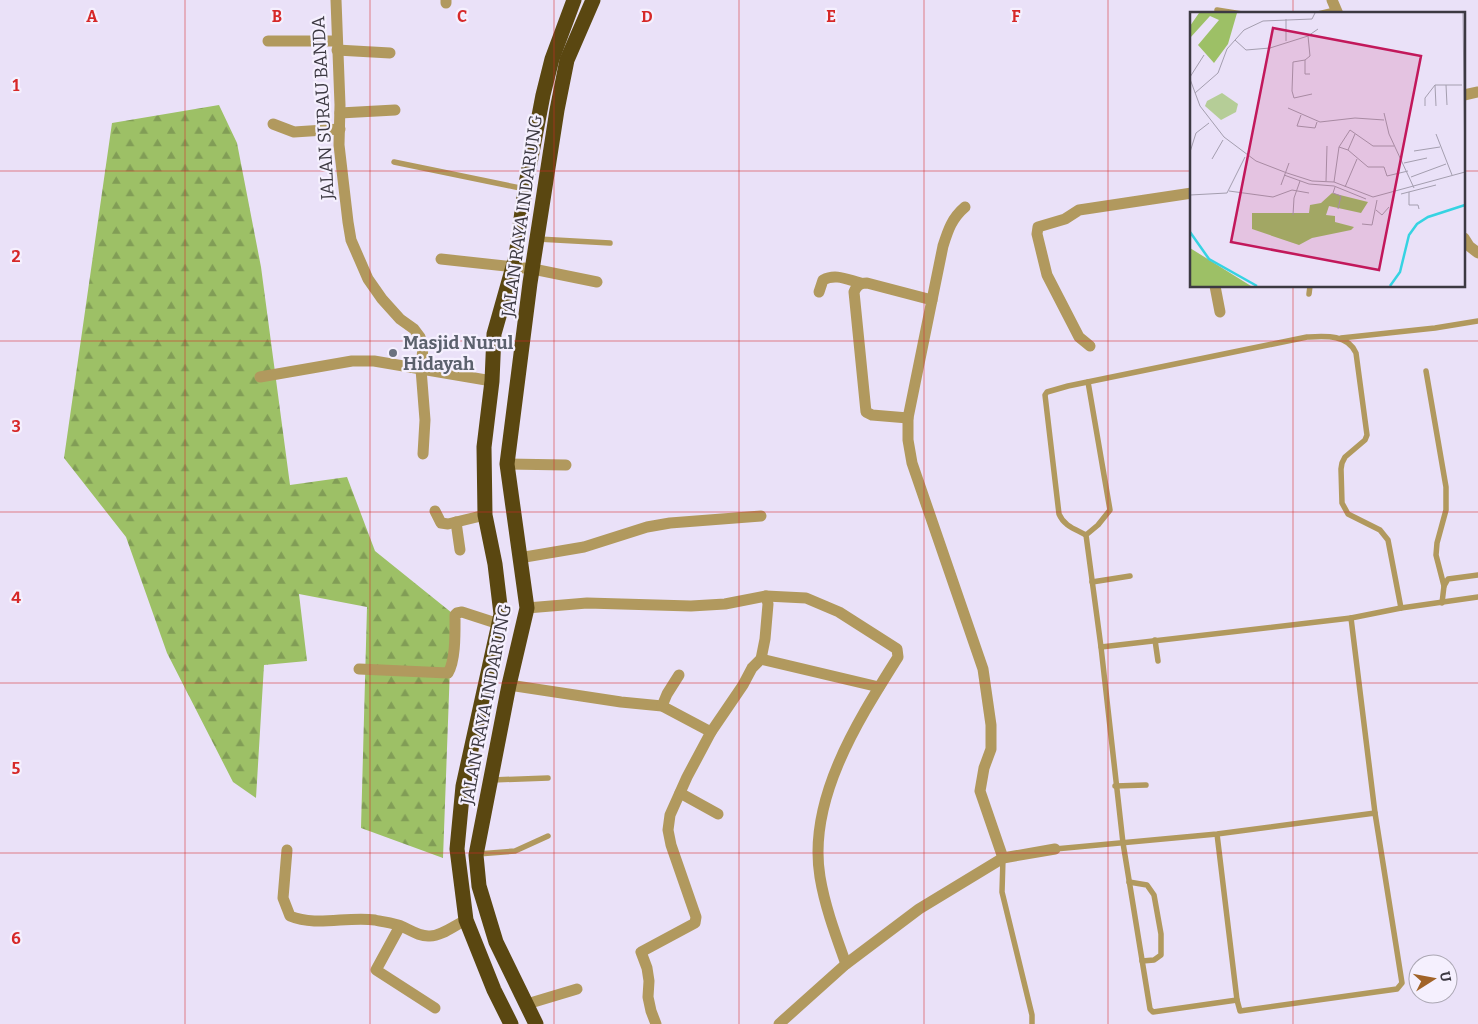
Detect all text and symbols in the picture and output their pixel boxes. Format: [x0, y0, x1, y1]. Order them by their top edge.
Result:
text: A [86, 7, 98, 26]
text: B [272, 7, 282, 26]
text: C [457, 7, 467, 26]
text: D [641, 7, 653, 26]
text: E [826, 7, 836, 26]
text: F [1012, 7, 1021, 26]
inset map [1190, 12, 1466, 288]
street label: JALAN SURAU BANDA [307, 15, 339, 201]
text: 1 [13, 76, 20, 95]
street label: JALAN RAYA INDARUNG [497, 114, 547, 319]
text: 2 [11, 247, 21, 266]
place label: Masjid Nurul Hidayah [403, 332, 514, 375]
marker: Masjid Nurul Hidayah [387, 347, 399, 359]
text: 3 [11, 417, 21, 436]
text: 4 [11, 588, 21, 607]
street label: JALAN RAYA INDARUNG [456, 602, 516, 807]
text: 5 [12, 759, 21, 778]
text: 6 [11, 929, 21, 948]
north arrow [1408, 954, 1458, 1004]
text: U [1436, 970, 1455, 984]

